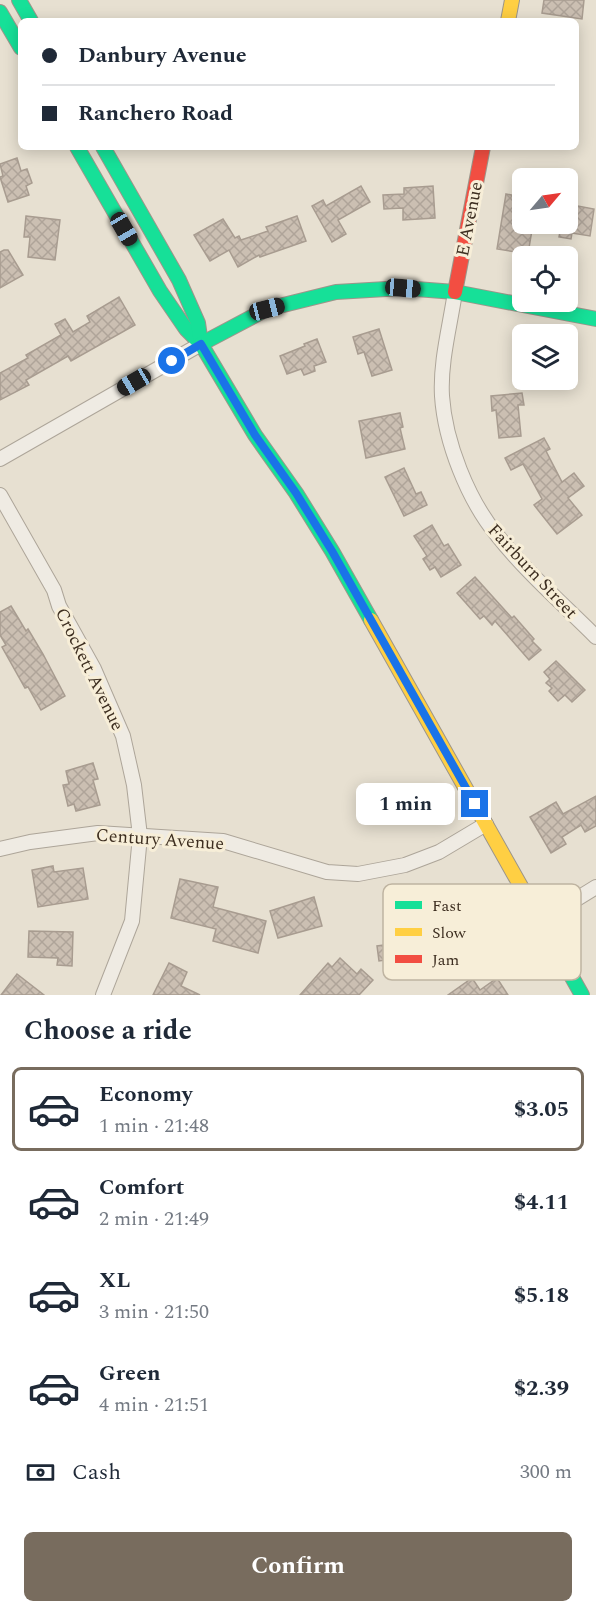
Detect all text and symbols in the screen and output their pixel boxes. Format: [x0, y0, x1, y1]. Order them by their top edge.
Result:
text: Danbury Avenue [78, 39, 247, 72]
text: Ranchero Road [78, 97, 233, 130]
north arrow [512, 168, 578, 234]
map controls [512, 168, 578, 390]
street label: E Avenue [449, 179, 490, 259]
car [107, 209, 141, 249]
button: locate [512, 246, 578, 312]
car [384, 277, 422, 299]
car [247, 296, 287, 322]
button: layers [512, 324, 578, 390]
route start [158, 347, 185, 374]
car [114, 365, 154, 399]
street label: Fairburn Street [481, 518, 584, 625]
street label: Crockett Avenue [48, 603, 131, 735]
callout: 1 min [355, 783, 454, 825]
text: 1 min [379, 789, 432, 819]
route end [461, 790, 488, 817]
street label: Century Avenue [95, 822, 225, 857]
legend [383, 884, 581, 980]
text: Fast [432, 894, 462, 918]
text: Slow [432, 921, 467, 945]
text: Jam [432, 948, 460, 972]
text: Choose a ride [24, 1010, 192, 1052]
text: Economy [99, 1078, 192, 1111]
icon: car [27, 1082, 81, 1136]
text: $3.05 [514, 1093, 569, 1126]
text: 1 min · 21:48 [99, 1111, 209, 1141]
text: Comfort [99, 1171, 184, 1204]
icon: car [27, 1175, 81, 1229]
text: $4.11 [514, 1186, 569, 1219]
text: 2 min · 21:49 [99, 1204, 209, 1234]
text: XL [99, 1264, 130, 1297]
icon: car [27, 1268, 81, 1322]
text: $5.18 [514, 1279, 569, 1312]
text: 3 min · 21:50 [99, 1297, 209, 1327]
text: Green [99, 1357, 161, 1390]
icon: car [27, 1361, 81, 1415]
text: $2.39 [514, 1372, 569, 1405]
text: 4 min · 21:51 [99, 1390, 209, 1420]
icon: cash [24, 1456, 57, 1489]
text: Cash [72, 1456, 121, 1489]
text: 300 m [520, 1457, 572, 1487]
button: Confirm [24, 1532, 572, 1601]

